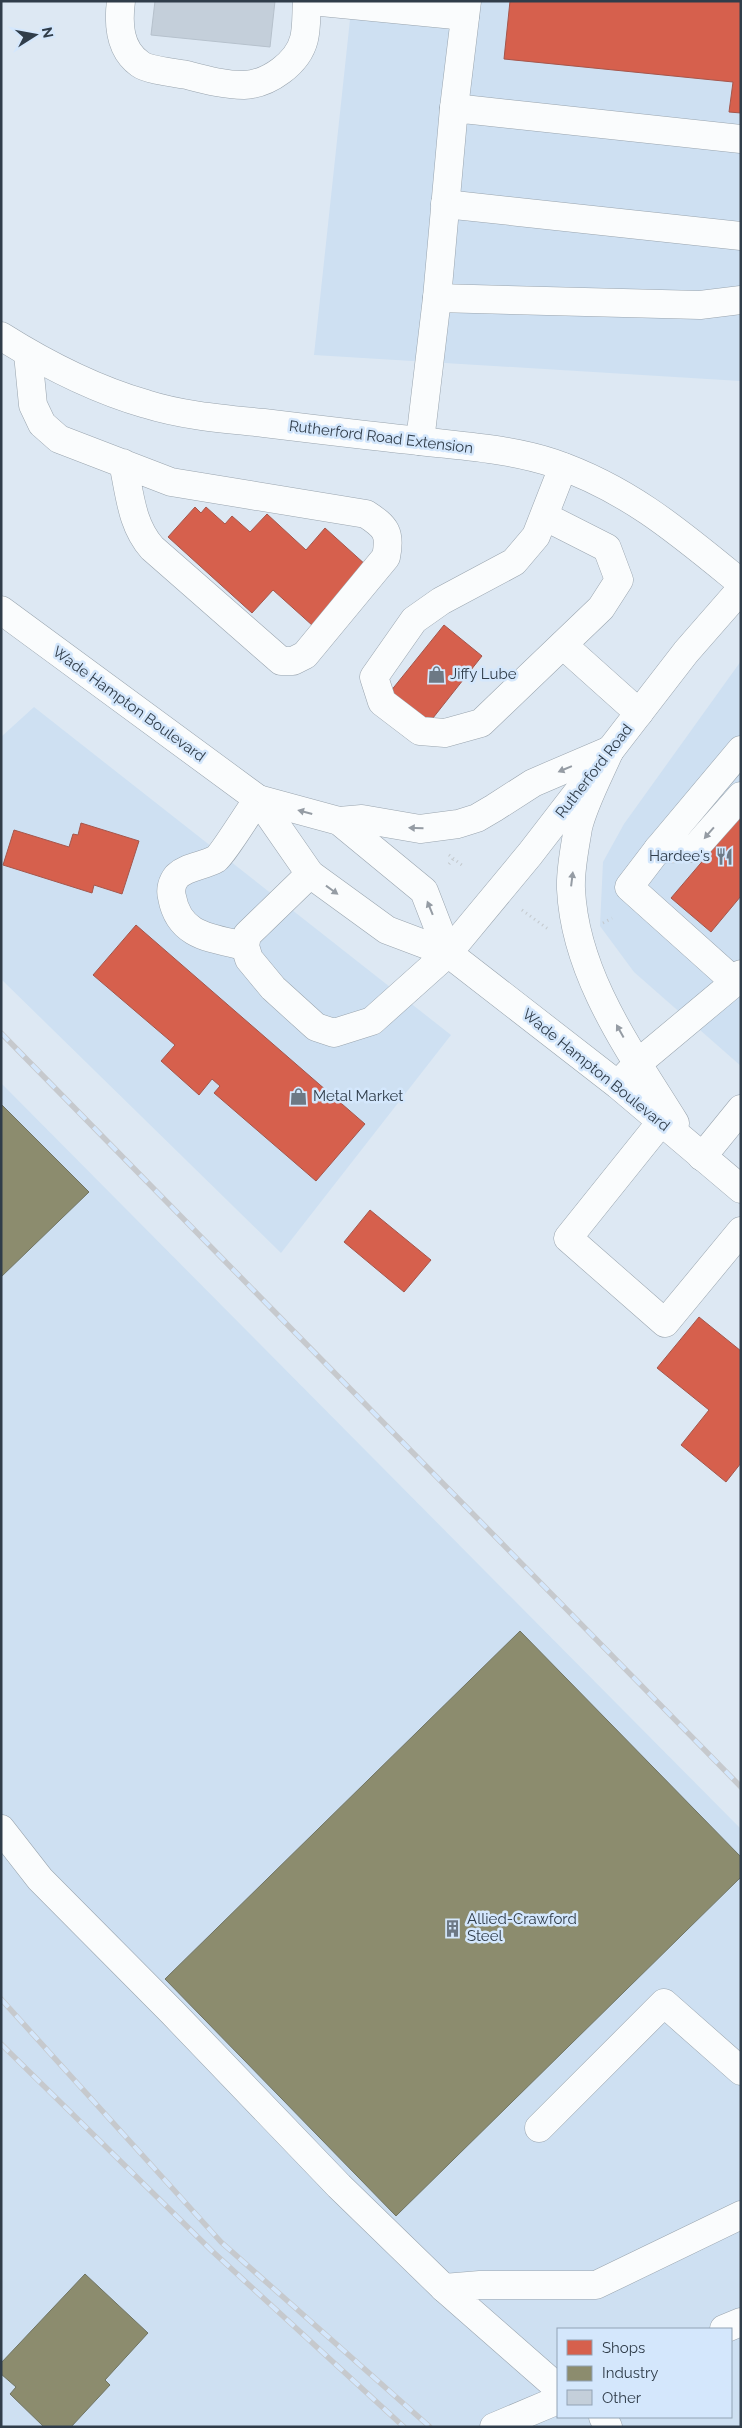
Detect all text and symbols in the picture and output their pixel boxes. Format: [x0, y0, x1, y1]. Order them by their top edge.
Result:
north arrow [10, 10, 60, 60]
text: N [39, 26, 57, 39]
street label: Rutherford Road Extension [288, 417, 474, 457]
street label: Wade Hampton Boulevard [49, 643, 209, 765]
shop icon: Jiffy Lube [426, 664, 446, 684]
place label: Jiffy Lube [450, 665, 517, 683]
street label: Rutherford Road [552, 720, 636, 822]
one-way arrow [558, 766, 572, 774]
one-way arrow [298, 808, 313, 816]
one-way arrow [408, 824, 424, 832]
one-way arrow [703, 826, 714, 839]
restaurant icon: Hardee's [714, 846, 734, 866]
place label: Hardee's [649, 847, 710, 865]
one-way arrow [568, 871, 576, 887]
one-way arrow [325, 885, 339, 895]
one-way arrow [426, 901, 434, 915]
street label: Wade Hampton Boulevard [519, 1005, 673, 1135]
one-way arrow [616, 1025, 625, 1038]
shop icon: Metal Market [289, 1086, 309, 1106]
place label: Metal Market [313, 1087, 403, 1105]
place label: Allied-Crawford Steel [467, 1910, 577, 1945]
building icon: Allied-Crawford Steel [443, 1918, 463, 1938]
legend [557, 2328, 732, 2418]
text: Shops [602, 2339, 645, 2357]
text: Industry [602, 2364, 658, 2382]
text: Other [602, 2389, 642, 2407]

